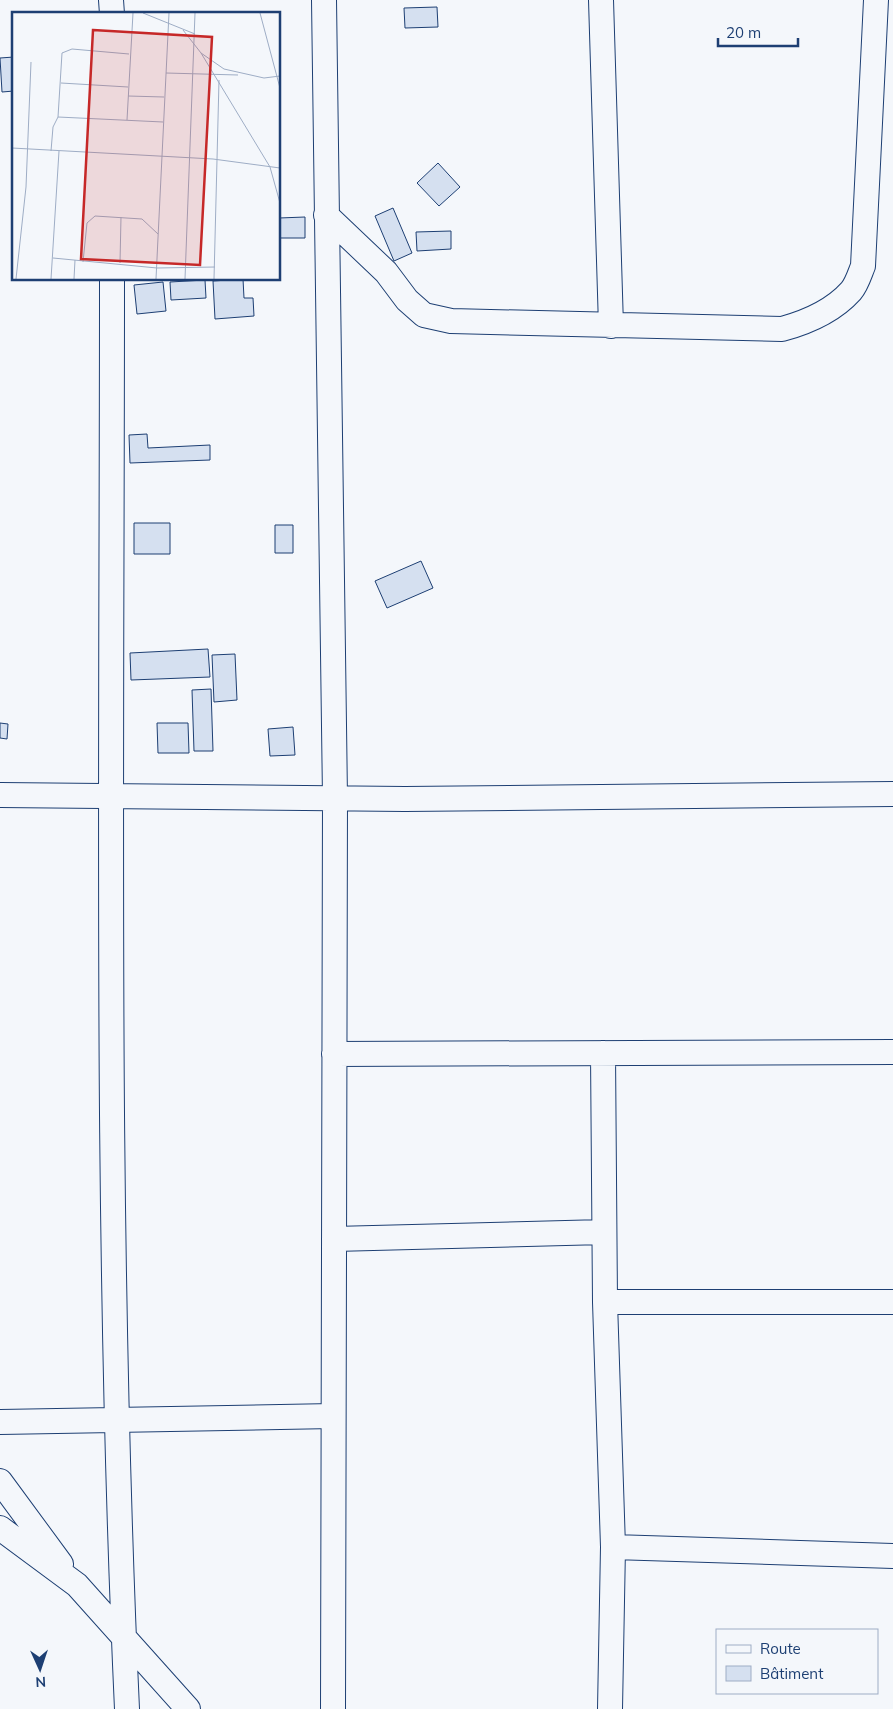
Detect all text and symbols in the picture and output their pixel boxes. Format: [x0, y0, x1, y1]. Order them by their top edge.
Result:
inset map [12, 12, 280, 280]
scale bar [718, 15, 798, 47]
text: 20 m [726, 23, 761, 42]
legend [716, 1629, 878, 1694]
text: Route [760, 1639, 801, 1658]
north arrow [15, 1644, 65, 1694]
text: Bâtiment [760, 1664, 823, 1683]
text: N [35, 1673, 46, 1691]

